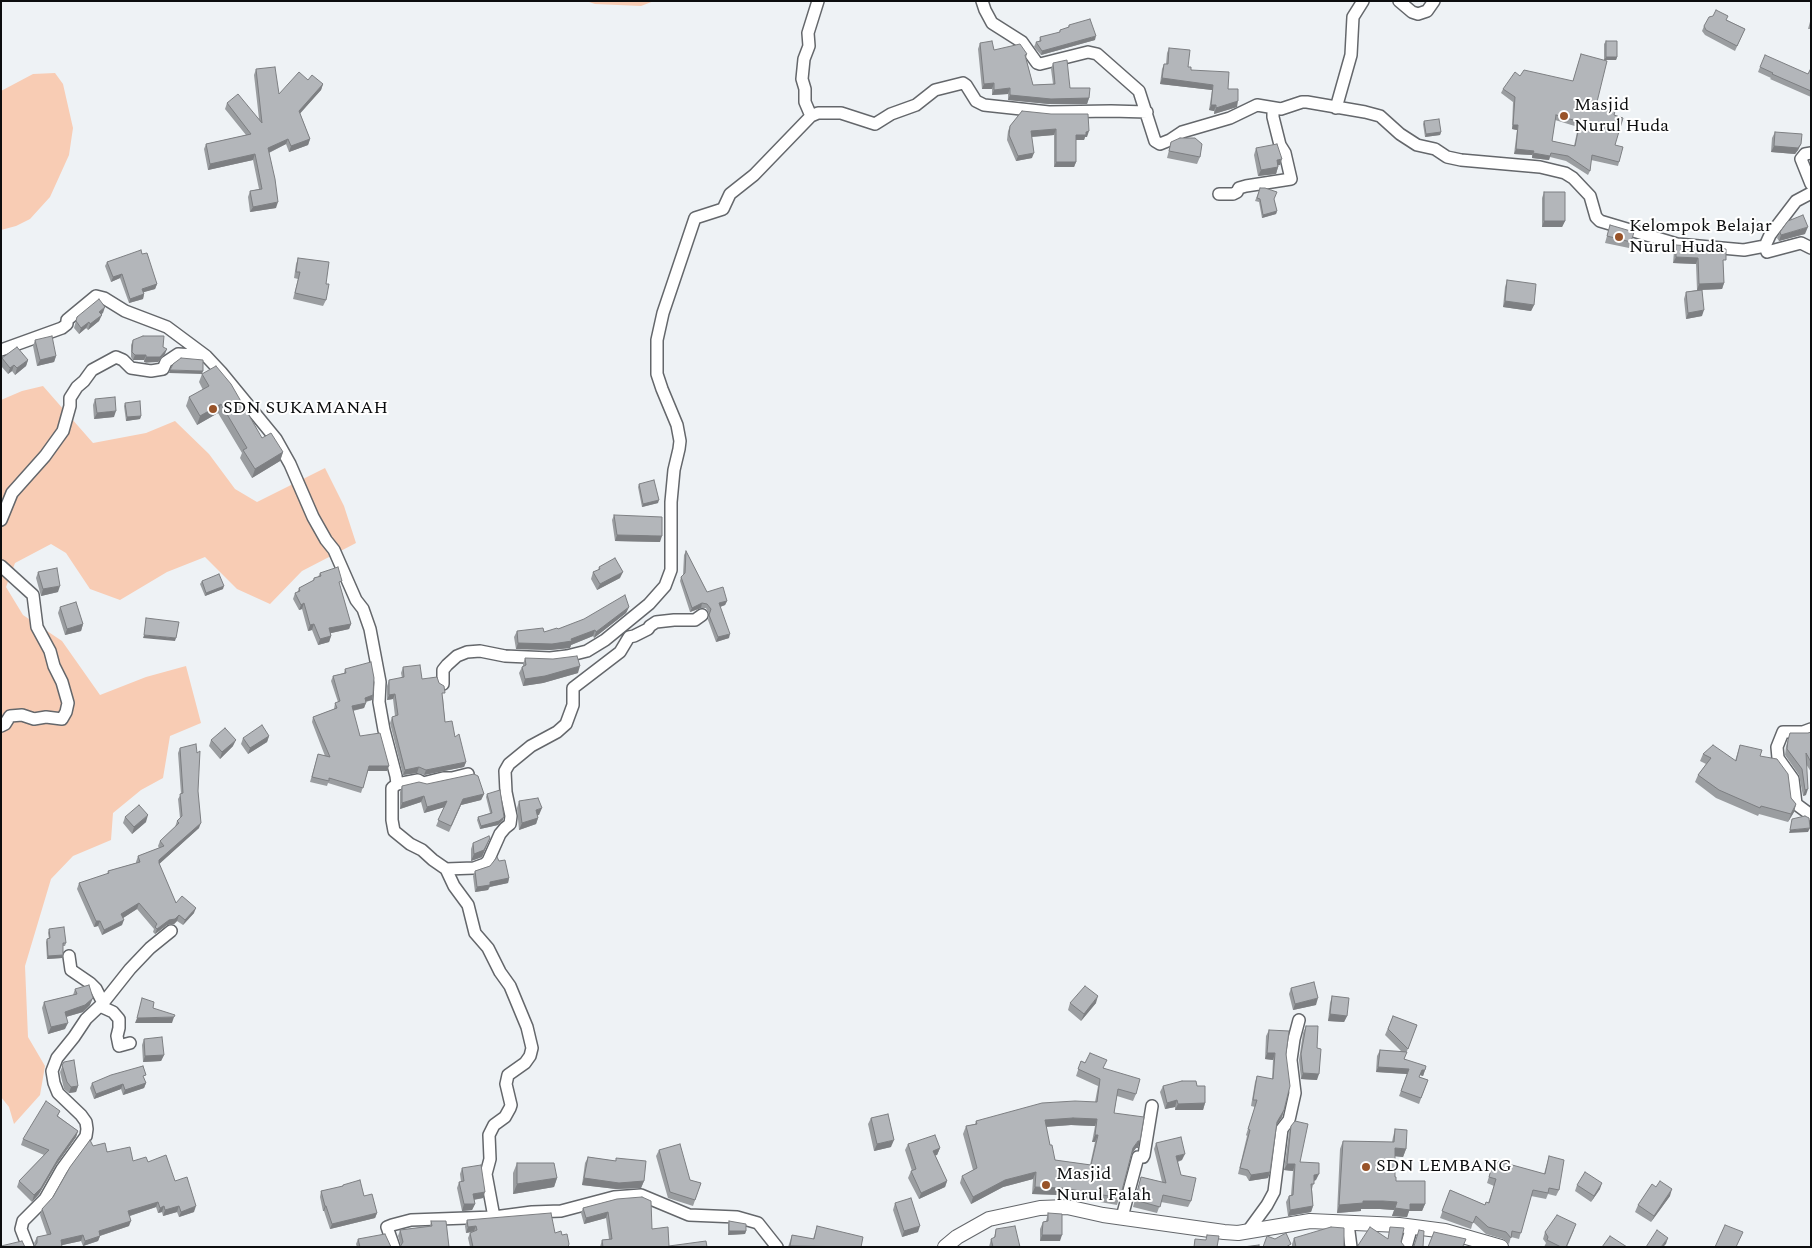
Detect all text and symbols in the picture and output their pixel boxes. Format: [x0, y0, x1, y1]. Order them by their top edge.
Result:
place label: Masjid Nurul Huda [1574, 95, 1669, 138]
marker: Masjid Nurul Huda [1558, 110, 1570, 122]
place label: Kelompok Belajar Nurul Huda [1629, 216, 1772, 258]
marker: Kelompok Belajar Nurul Huda [1613, 231, 1625, 243]
place label: SDN SUKAMANAH [223, 398, 388, 420]
marker: SDN SUKAMANAH [207, 403, 219, 415]
place label: SDN LEMBANG [1376, 1156, 1512, 1178]
marker: SDN LEMBANG [1360, 1161, 1372, 1173]
place label: Masjid Nurul Falah [1056, 1164, 1151, 1206]
marker: Masjid Nurul Falah [1040, 1179, 1052, 1191]

